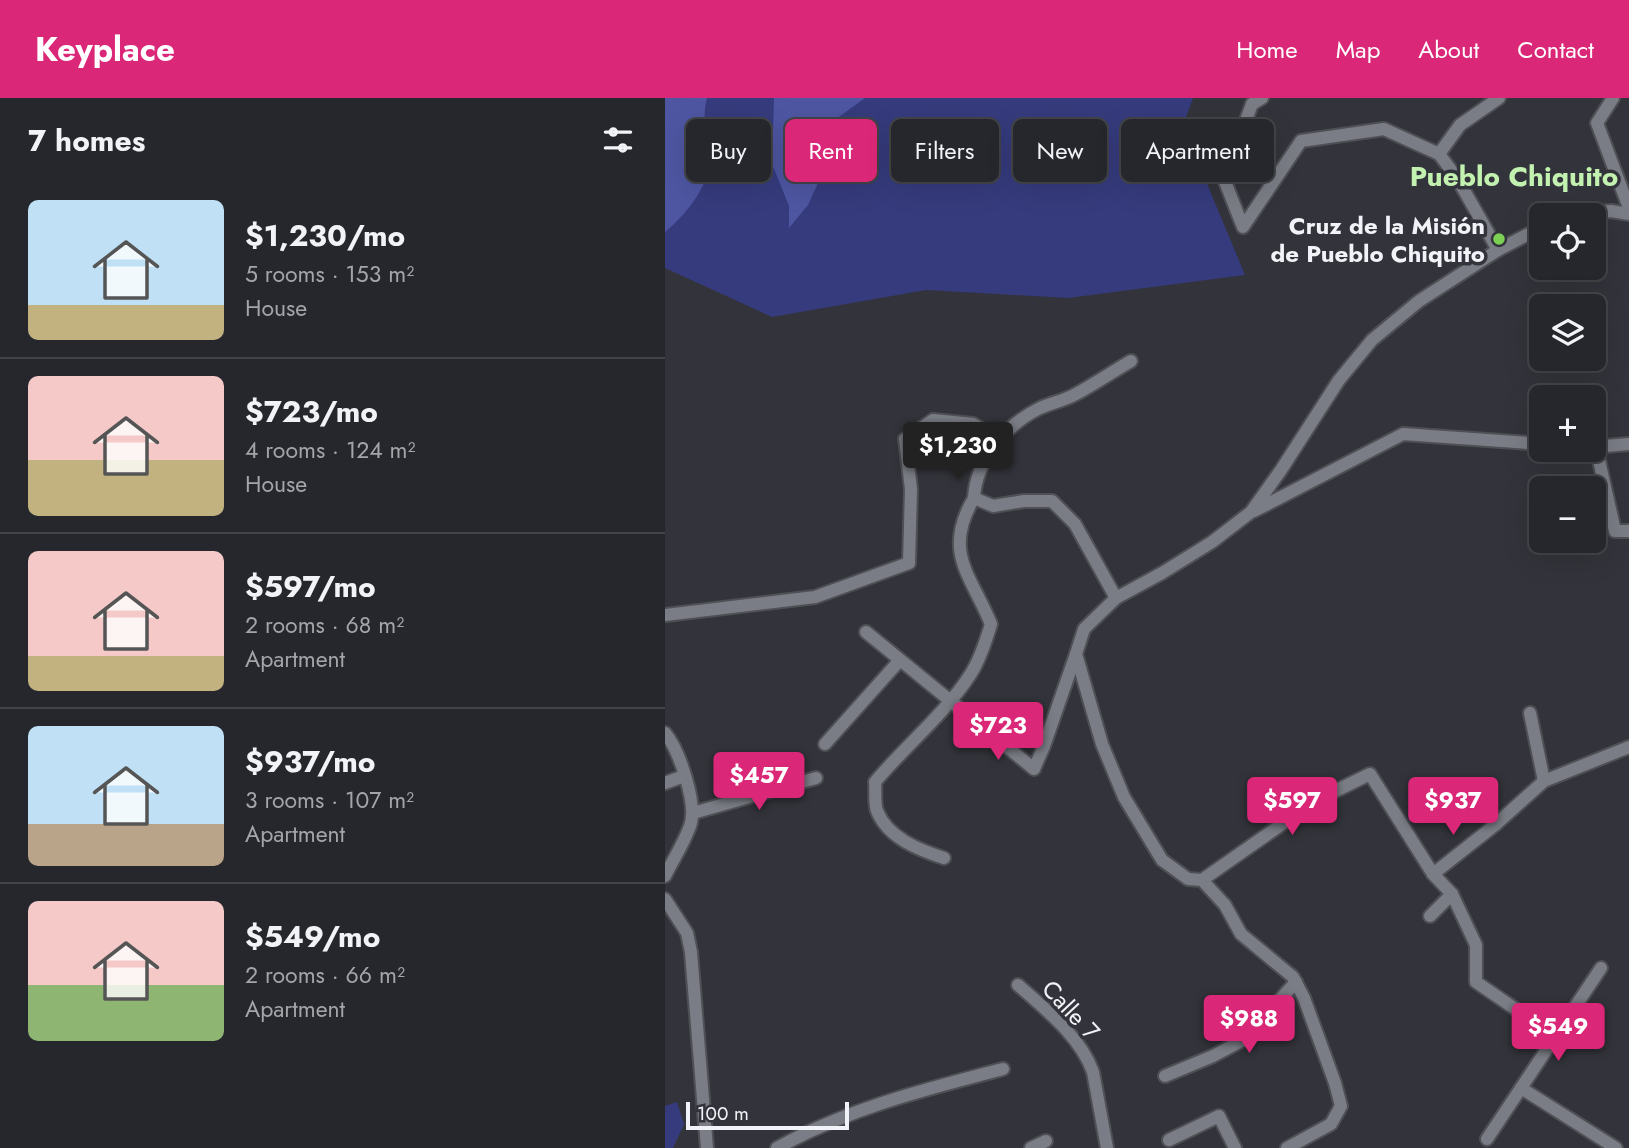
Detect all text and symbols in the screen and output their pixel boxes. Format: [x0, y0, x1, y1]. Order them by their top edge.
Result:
text: Keyplace [35, 26, 175, 73]
text: Home [1236, 32, 1298, 67]
text: Map [1336, 32, 1380, 67]
text: About [1418, 32, 1479, 67]
text: Contact [1517, 32, 1594, 67]
text: 7 homes [28, 119, 145, 162]
chip: Buy [686, 119, 771, 182]
chip: Rent [785, 119, 877, 182]
chip: Filters [891, 119, 999, 182]
chip: New [1013, 119, 1107, 182]
chip: Apartment [1121, 119, 1274, 182]
icon: filters [599, 121, 637, 159]
district label: Pueblo Chiquito [1410, 156, 1618, 197]
map controls [1529, 203, 1606, 553]
button: locate [1529, 203, 1606, 280]
place label: Cruz de la Misión de Pueblo Chiquito [1270, 208, 1485, 271]
text: $1,230/mo [245, 214, 405, 257]
icon: home [84, 228, 168, 312]
marker: Cruz de la Misión de Pueblo Chiquito [1491, 231, 1507, 247]
text: 5 rooms · 153 m² [245, 257, 414, 291]
text: House [245, 291, 307, 325]
button: layers [1529, 294, 1606, 371]
button: + [1529, 385, 1606, 462]
text: $723/mo [245, 390, 378, 433]
icon: home [84, 404, 168, 488]
pin: $1,230 [901, 422, 1015, 482]
text: $1,230 [919, 428, 997, 462]
text: 4 rooms · 124 m² [245, 433, 416, 467]
text: House [245, 467, 307, 501]
button: − [1529, 476, 1606, 553]
text: $597/mo [245, 565, 376, 608]
icon: home [84, 579, 168, 663]
text: 2 rooms · 68 m² [245, 608, 404, 642]
text: Apartment [245, 642, 345, 676]
pin: $723 [957, 702, 1039, 762]
text: $723 [969, 708, 1027, 742]
text: $937/mo [245, 740, 375, 783]
pin: $457 [718, 752, 800, 812]
icon: home [84, 754, 168, 838]
text: $457 [729, 758, 789, 792]
pin: $597 [1251, 778, 1333, 837]
pin: $937 [1412, 778, 1494, 837]
text: 3 rooms · 107 m² [245, 783, 414, 817]
text: $597 [1263, 783, 1321, 817]
text: $937 [1424, 783, 1482, 817]
text: Apartment [245, 817, 345, 851]
text: $549/mo [245, 915, 380, 958]
icon: home [84, 929, 168, 1013]
text: 2 rooms · 66 m² [245, 958, 405, 992]
street label: Calle 7 [1034, 972, 1108, 1048]
text: Apartment [245, 992, 345, 1026]
pin: $988 [1208, 996, 1290, 1055]
text: $988 [1220, 1001, 1278, 1035]
pin: $549 [1517, 1004, 1599, 1063]
text: $549 [1528, 1009, 1588, 1043]
scale bar [686, 1099, 849, 1131]
text: 100 m [697, 1100, 749, 1127]

